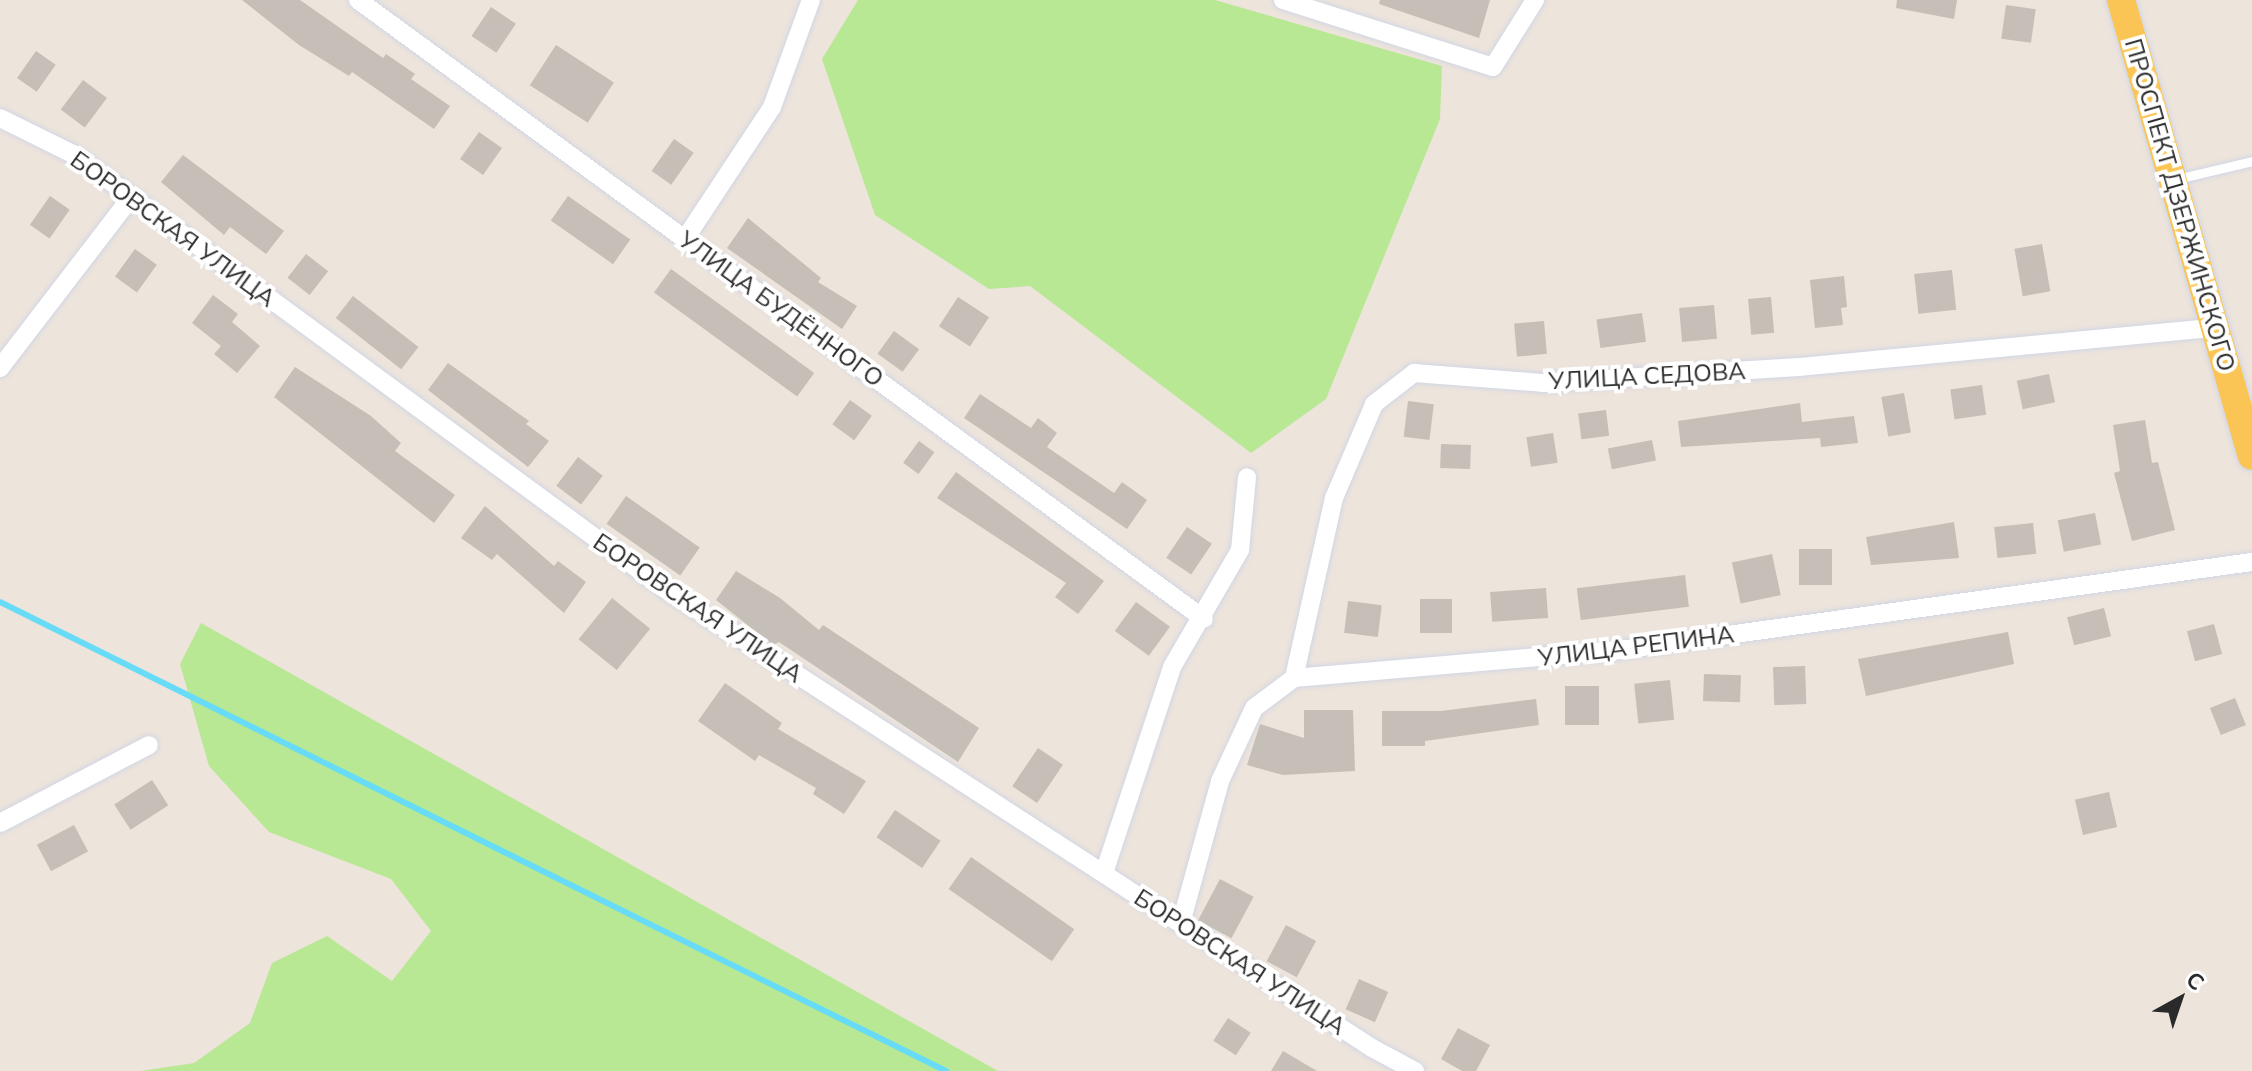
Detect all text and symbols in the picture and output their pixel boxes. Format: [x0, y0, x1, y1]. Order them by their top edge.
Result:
street label: ПРОСПЕКТ ДЗЕРЖИНСКОГО [2119, 35, 2241, 375]
street label: БОРОВСКАЯ УЛИЦА [65, 145, 281, 313]
street label: УЛИЦА БУДЁННОГО [673, 225, 889, 393]
street label: УЛИЦА СЕДОВА [1548, 356, 1746, 396]
street label: БОРОВСКАЯ УЛИЦА [588, 527, 808, 689]
street label: УЛИЦА РЕПИНА [1536, 620, 1736, 672]
street label: БОРОВСКАЯ УЛИЦА [1129, 883, 1351, 1041]
north arrow [2140, 959, 2220, 1039]
text: С [2181, 965, 2210, 996]

